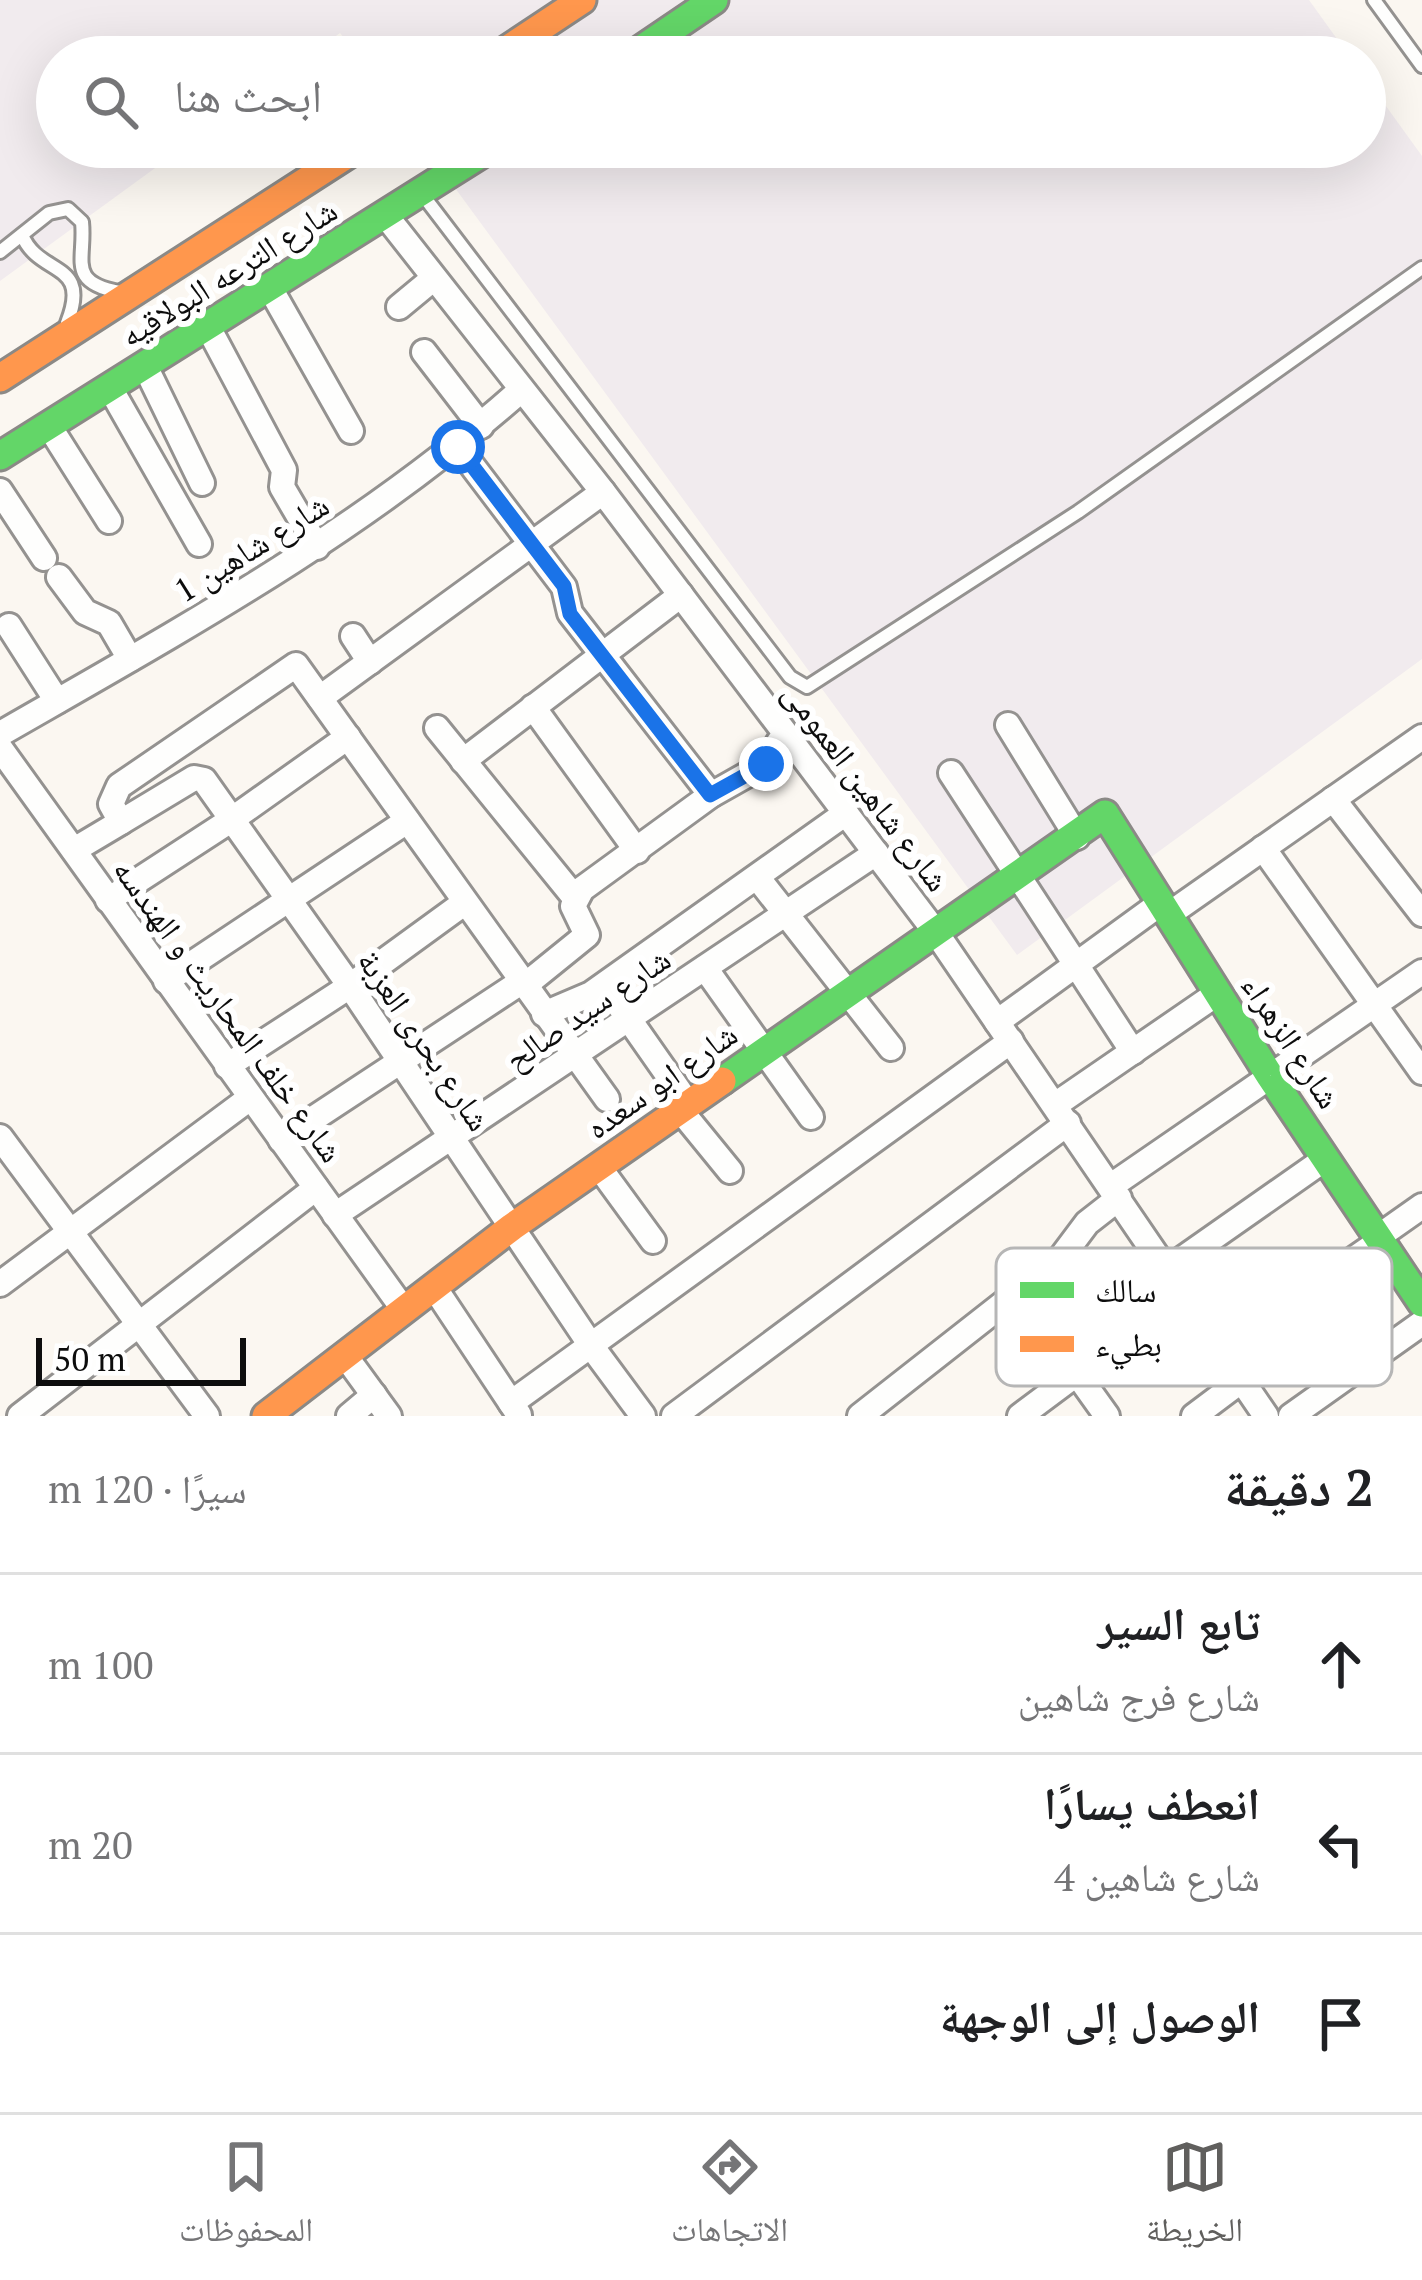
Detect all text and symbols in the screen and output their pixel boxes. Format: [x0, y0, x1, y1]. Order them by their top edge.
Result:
search box [36, 36, 1386, 168]
text: ابحث هنا [174, 65, 322, 125]
icon: search [78, 69, 144, 135]
street label: شارع الترعه البولاقيه [111, 188, 345, 356]
route start [431, 420, 485, 474]
street label: شارع شاهين 1 [166, 483, 336, 611]
street label: شارع شاهين العمومى [774, 672, 960, 900]
route end [739, 737, 793, 791]
street label: شارع خلف المحاريث و الهندسه [104, 850, 354, 1170]
street label: شارع سيد صالح [496, 937, 679, 1080]
street label: شارع بحرى العزبة [349, 941, 501, 1139]
street label: شارع الزهراء [1233, 966, 1351, 1116]
street label: شارع ابو سعده [577, 1012, 745, 1148]
legend [996, 1248, 1392, 1386]
text: سالك [1095, 1268, 1156, 1311]
text: بطيء [1095, 1322, 1162, 1370]
scale bar [36, 1332, 246, 1385]
text: 50 m [54, 1337, 126, 1380]
text: 2 دقيقة [1224, 1453, 1374, 1521]
text: سيرًا · 120 m [48, 1462, 247, 1514]
text: تابع السير [1098, 1593, 1260, 1653]
icon: ahead [1308, 1631, 1374, 1697]
text: 100 m [48, 1638, 154, 1690]
text: شارع فرج شاهين [1018, 1670, 1260, 1722]
text: انعطف يسارًا [1044, 1773, 1260, 1833]
icon: left [1308, 1811, 1374, 1877]
text: 20 m [48, 1818, 133, 1870]
text: شارع شاهين 4 [1054, 1850, 1260, 1902]
text: الوصول إلى الوجهة [940, 1986, 1260, 2046]
icon: arrive [1308, 1991, 1374, 2057]
tab: المحفوظات [179, 2134, 313, 2262]
tab: الاتجاهات [671, 2134, 788, 2262]
tab: الخريطة [1146, 2134, 1243, 2262]

